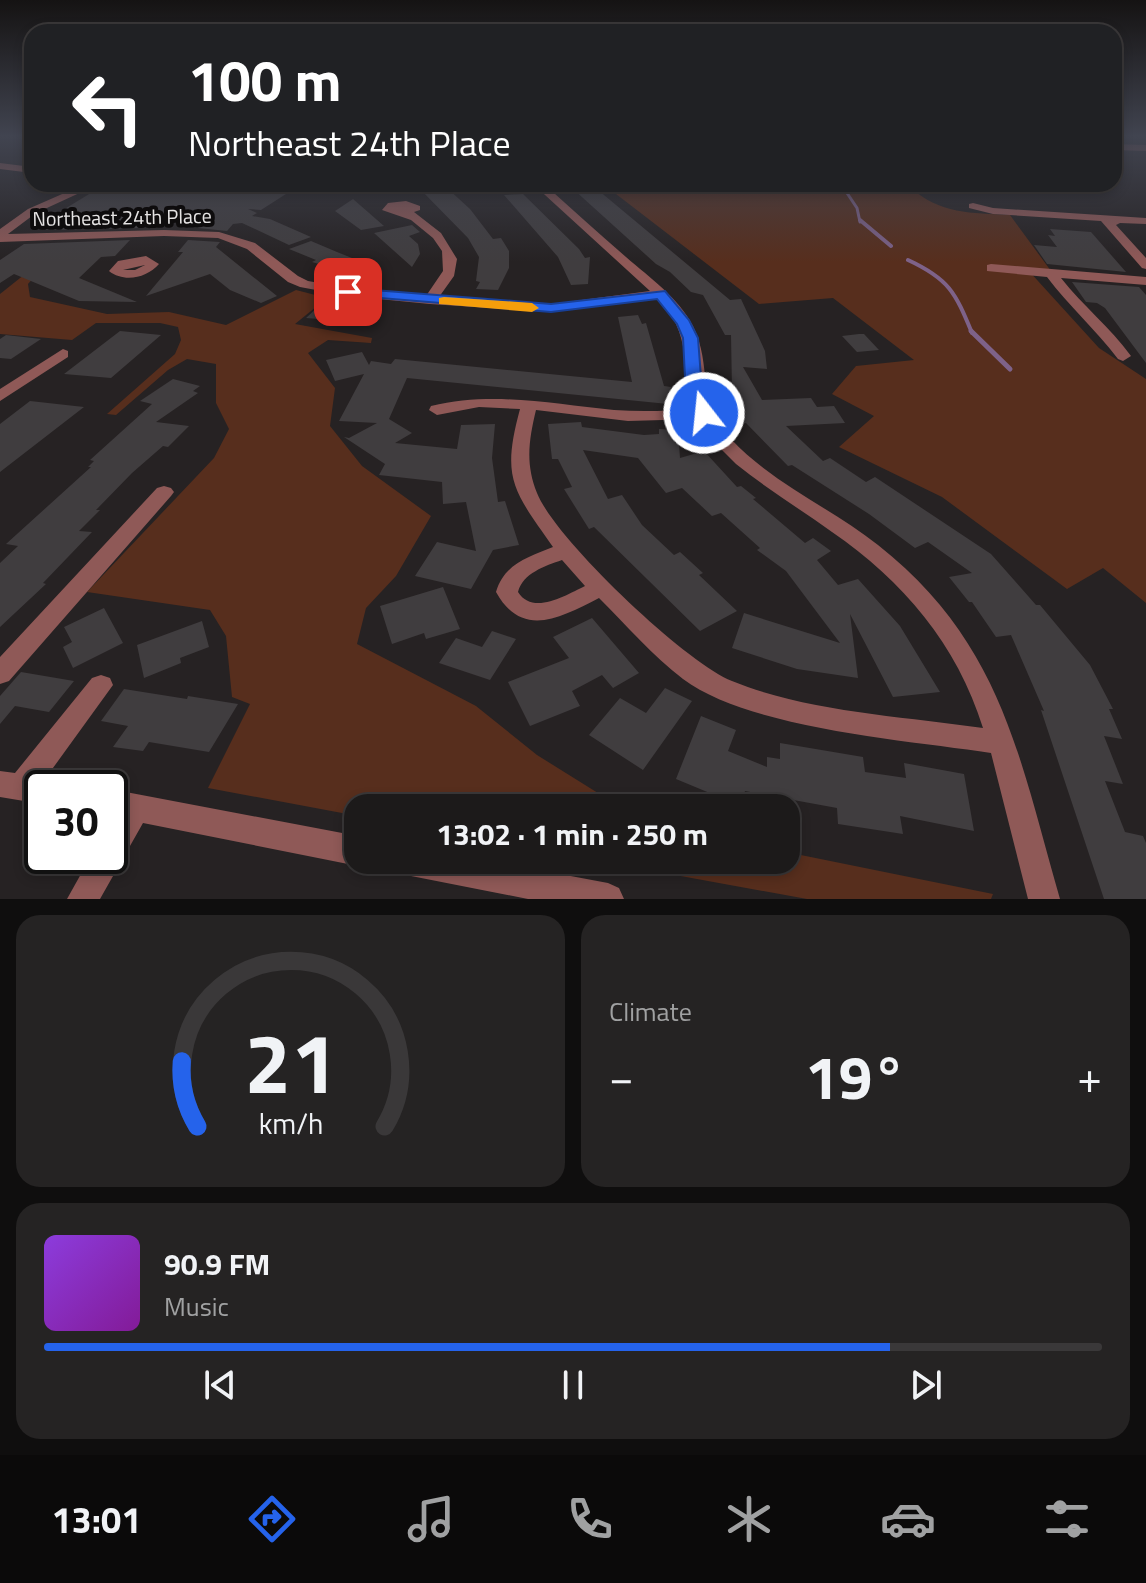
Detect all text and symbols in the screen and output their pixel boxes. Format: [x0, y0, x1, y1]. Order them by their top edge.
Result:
text: 100 m [188, 38, 341, 123]
icon: left [56, 56, 160, 160]
text: Northeast 24th Place [188, 115, 511, 170]
street label: Northeast 24th Place [32, 200, 212, 234]
pin [314, 258, 382, 326]
icon: arrive [326, 270, 370, 314]
position arrow [662, 371, 746, 455]
speed limit sign: 30 [24, 770, 128, 874]
text: 13:02 · 1 min · 250 m [436, 811, 708, 857]
text: Climate [609, 992, 692, 1031]
text: 21 [244, 999, 337, 1125]
text: 19° [805, 1031, 906, 1122]
text: − [609, 1043, 634, 1110]
text: + [1077, 1043, 1102, 1110]
text: km/h [258, 1102, 323, 1145]
text: 90.9 FM [164, 1241, 270, 1287]
text: Music [164, 1287, 229, 1326]
icon: previous [198, 1363, 242, 1407]
icon: pause [551, 1363, 595, 1407]
icon: next [904, 1363, 948, 1407]
icon: directions [244, 1491, 300, 1547]
icon: music [403, 1491, 459, 1547]
icon: phone [562, 1491, 618, 1547]
icon: climate [721, 1491, 777, 1547]
icon: car [880, 1491, 936, 1547]
icon: filters [1039, 1491, 1095, 1547]
text: 13:01 [51, 1492, 141, 1547]

